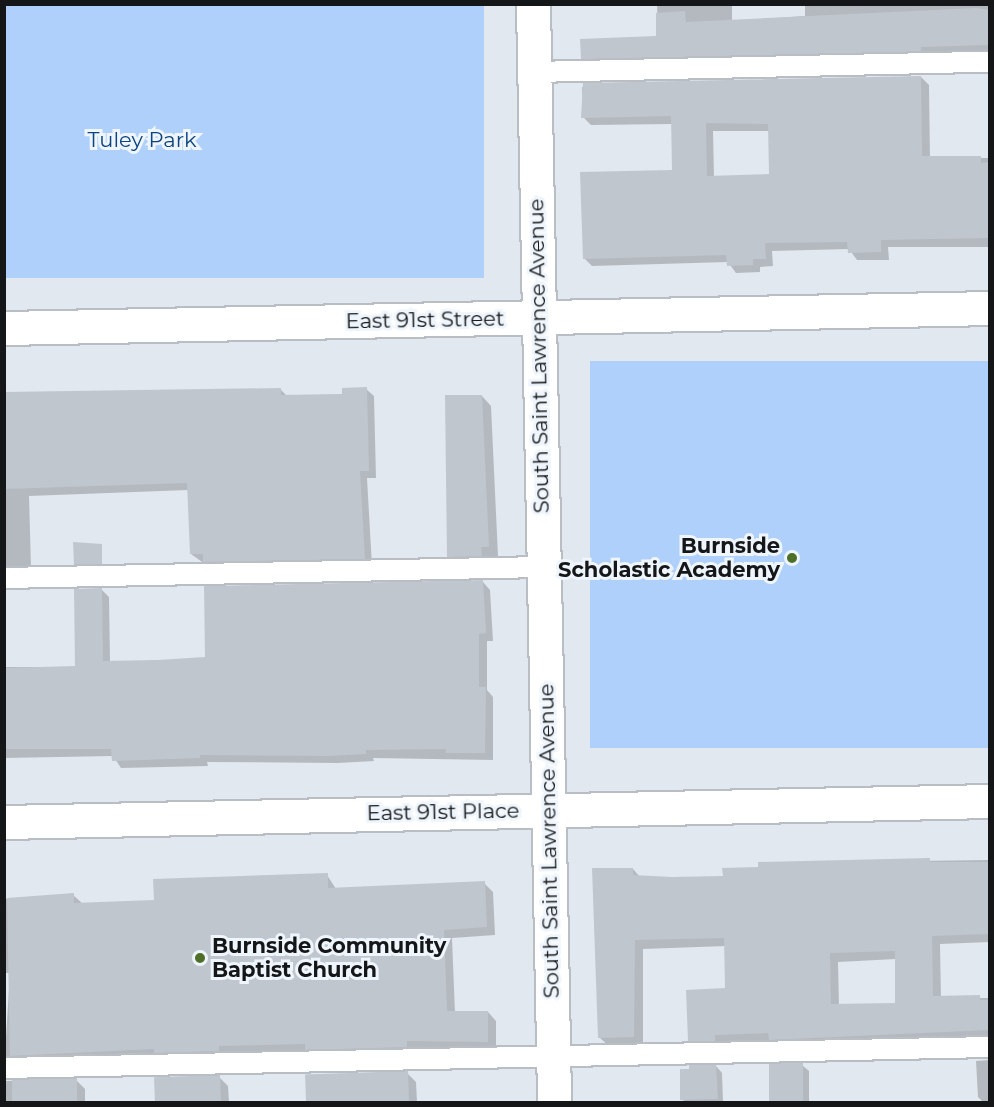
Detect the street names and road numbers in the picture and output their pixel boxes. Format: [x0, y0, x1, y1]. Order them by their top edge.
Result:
street label: South Saint Lawrence Avenue [524, 198, 554, 514]
street label: East 91st Street [345, 306, 505, 334]
street label: South Saint Lawrence Avenue [534, 683, 564, 999]
street label: East 91st Place [366, 798, 520, 826]

